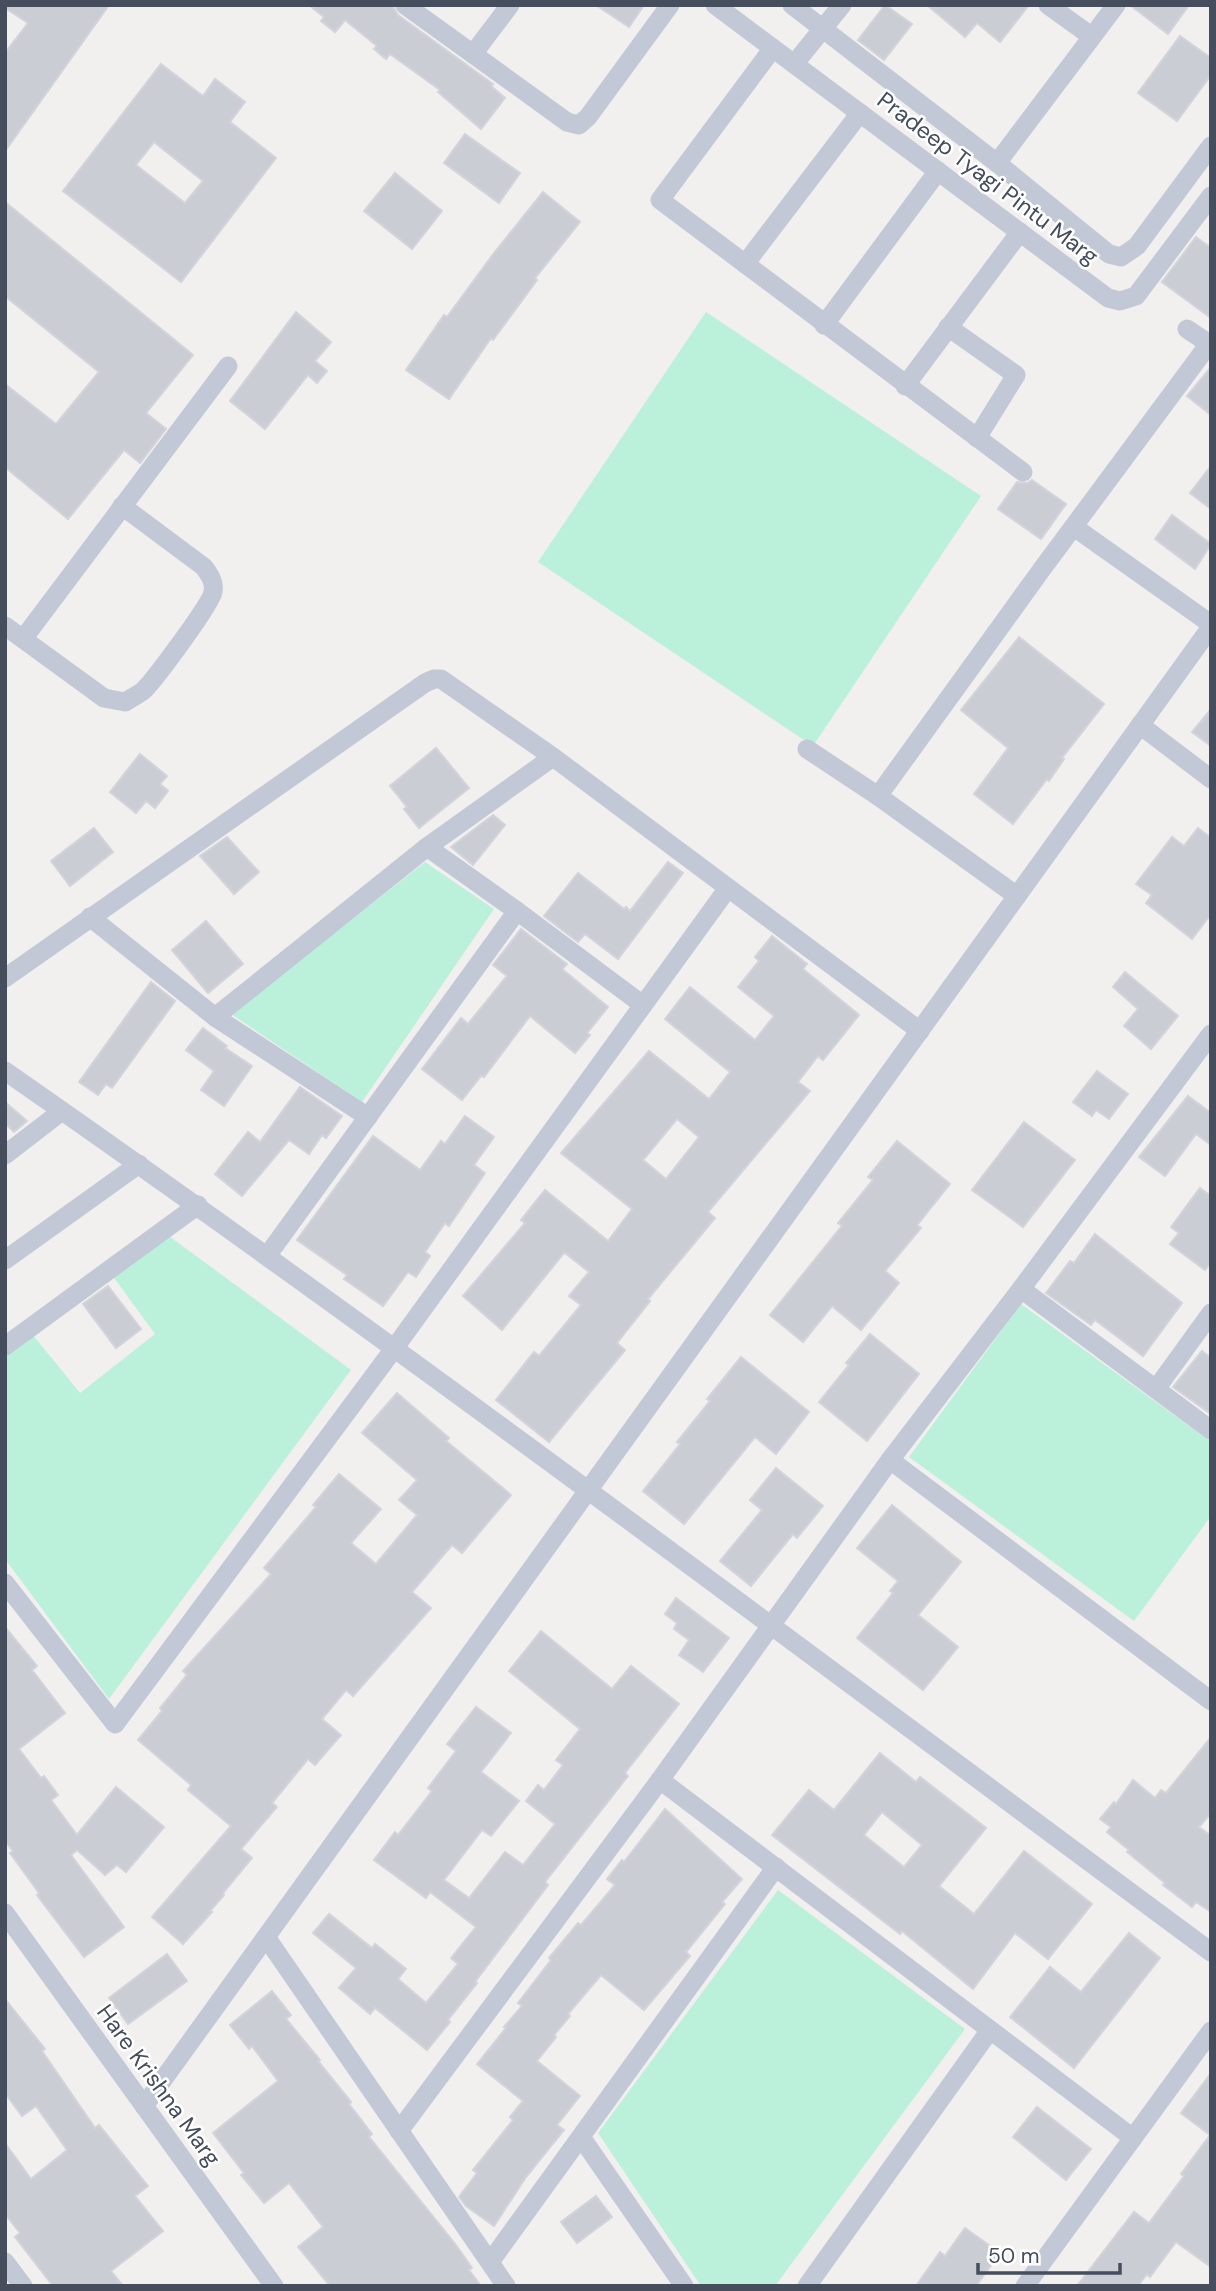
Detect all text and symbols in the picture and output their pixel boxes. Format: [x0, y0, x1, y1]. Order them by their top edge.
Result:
street label: Pradeep Tyagi Pintu Marg [871, 85, 1105, 271]
street label: Hare Krishna Marg [90, 1998, 228, 2172]
scale bar [978, 2232, 1120, 2276]
text: 50 m [988, 2242, 1039, 2270]

